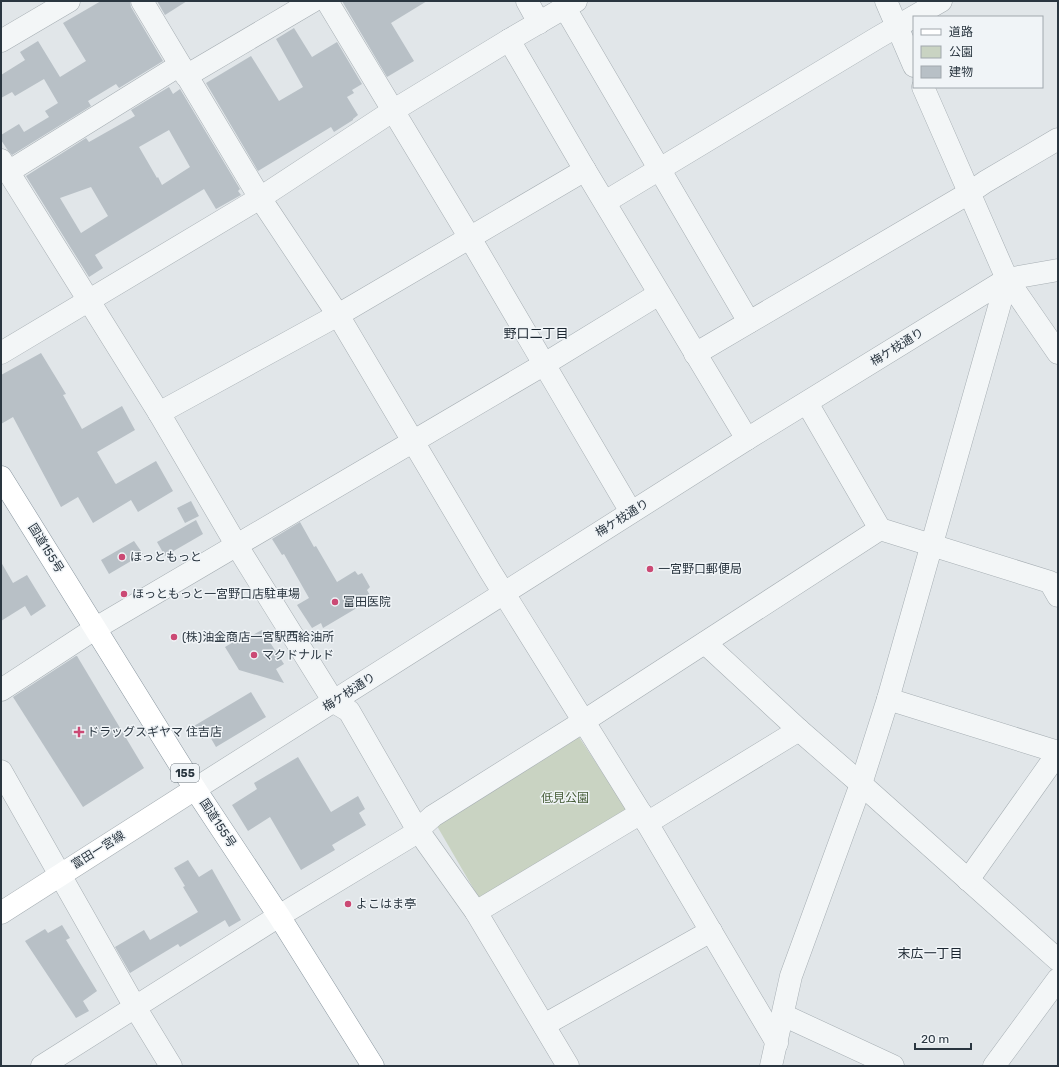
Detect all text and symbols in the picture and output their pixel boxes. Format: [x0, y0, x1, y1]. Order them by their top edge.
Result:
legend [913, 16, 1043, 88]
text: 道路 [949, 25, 973, 39]
text: 公園 [949, 45, 973, 59]
text: 建物 [949, 65, 973, 79]
street label: 梅ケ枝通り [868, 325, 926, 369]
district label: 野口二丁目 [503, 326, 569, 341]
street label: 梅ケ枝通り [593, 496, 651, 540]
street label: 国道155号 [25, 521, 67, 575]
place label: ほっともっと [130, 550, 202, 564]
marker: ほっともっと [117, 552, 127, 562]
place label: 一宮野口郵便局 [658, 562, 742, 576]
marker: 一宮野口郵便局 [645, 564, 655, 574]
place label: ほっともっと一宮野口店駐車場 [132, 587, 300, 601]
marker: ほっともっと一宮野口店駐車場 [119, 589, 129, 599]
place label: 富田医院 [343, 595, 391, 609]
marker: 富田医院 [330, 597, 340, 607]
place label: (株)油金商店一宮駅西給油所 [182, 630, 334, 644]
marker: (株)油金商店一宮駅西給油所 [169, 632, 179, 642]
place label: マクドナルド [262, 648, 334, 662]
marker: マクドナルド [249, 650, 259, 660]
street label: 梅ケ枝通り [320, 670, 378, 714]
place label: ドラッグスギヤマ 住吉店 [87, 725, 222, 739]
marker: ドラッグスギヤマ 住吉店 [74, 727, 84, 737]
road number: 155 [171, 764, 199, 782]
park label: 低見公園 [541, 791, 589, 805]
street label: 国道155号 [197, 796, 239, 850]
street label: 富田一宮線 [69, 828, 127, 872]
place label: よこはま亭 [356, 897, 416, 911]
marker: よこはま亭 [343, 899, 353, 909]
district label: 末広一丁目 [897, 946, 963, 961]
scale bar [915, 1025, 971, 1051]
text: 20 m [921, 1032, 949, 1046]

